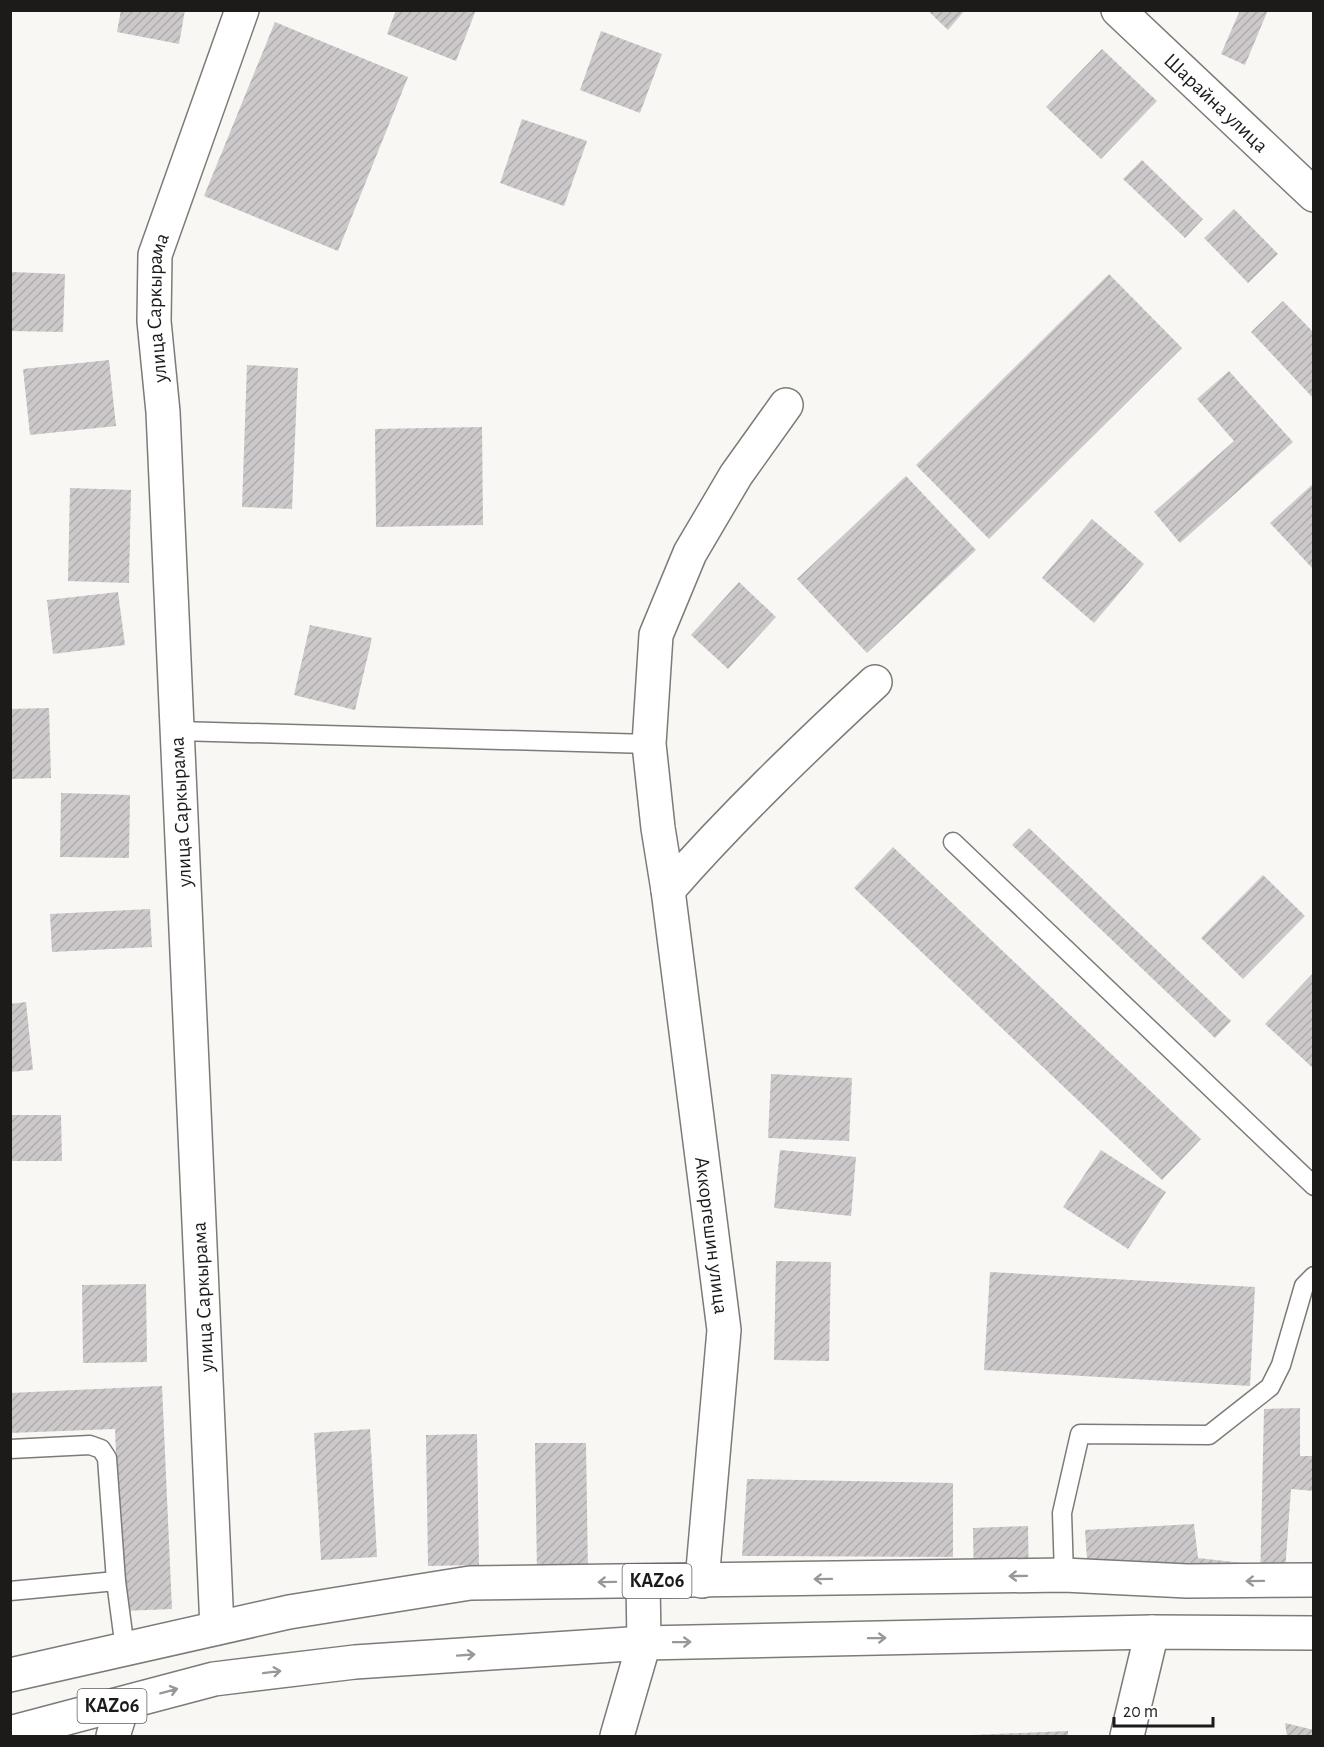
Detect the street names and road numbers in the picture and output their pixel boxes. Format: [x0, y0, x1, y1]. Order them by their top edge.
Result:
street label: Шарайна улица [1160, 49, 1272, 157]
street label: улица Саркырама [143, 230, 173, 385]
street label: улица Саркырама [167, 736, 195, 889]
street label: Аккоргешин улица [692, 1155, 732, 1316]
street label: улица Саркырама [189, 1221, 217, 1374]
road number: KАZ06 [622, 1564, 692, 1598]
road number: KАZ06 [78, 1689, 146, 1723]

